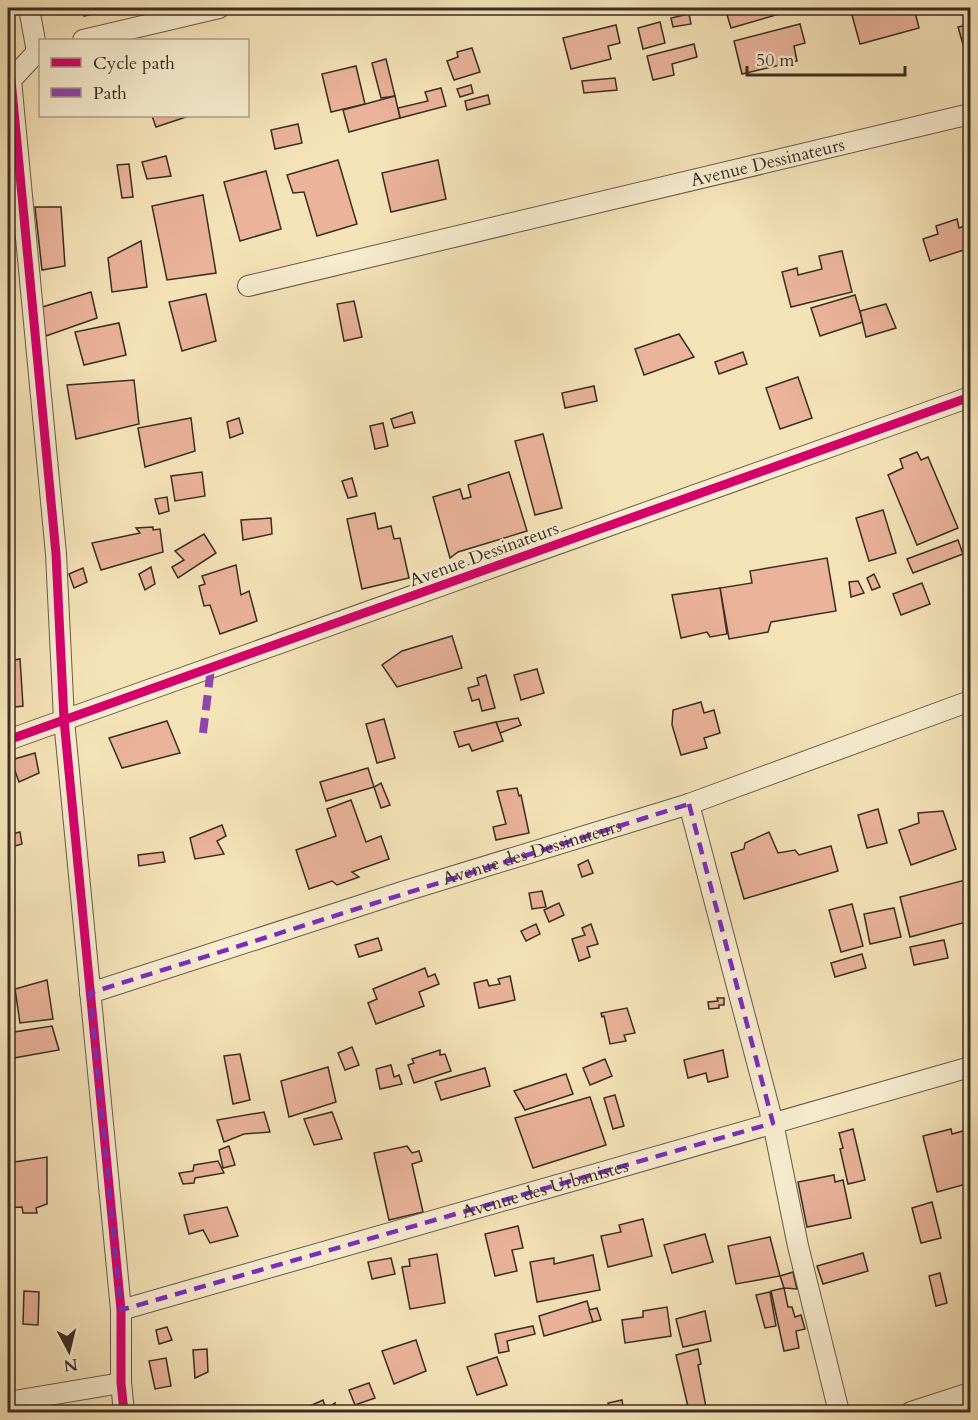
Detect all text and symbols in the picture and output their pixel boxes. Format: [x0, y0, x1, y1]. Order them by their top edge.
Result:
legend [39, 39, 249, 117]
scale bar [747, 39, 904, 77]
text: 50 m [756, 48, 795, 73]
text: Cycle path [93, 51, 175, 76]
text: Path [93, 81, 127, 106]
street label: Avenue Dessinateurs [688, 132, 847, 193]
street label: Avenue Dessinateurs [406, 516, 562, 593]
street label: Avenue des Dessinateurs [440, 813, 625, 892]
street label: Avenue des Urbanistes [459, 1153, 631, 1225]
north arrow [39, 1321, 99, 1381]
text: N [62, 1353, 79, 1377]

